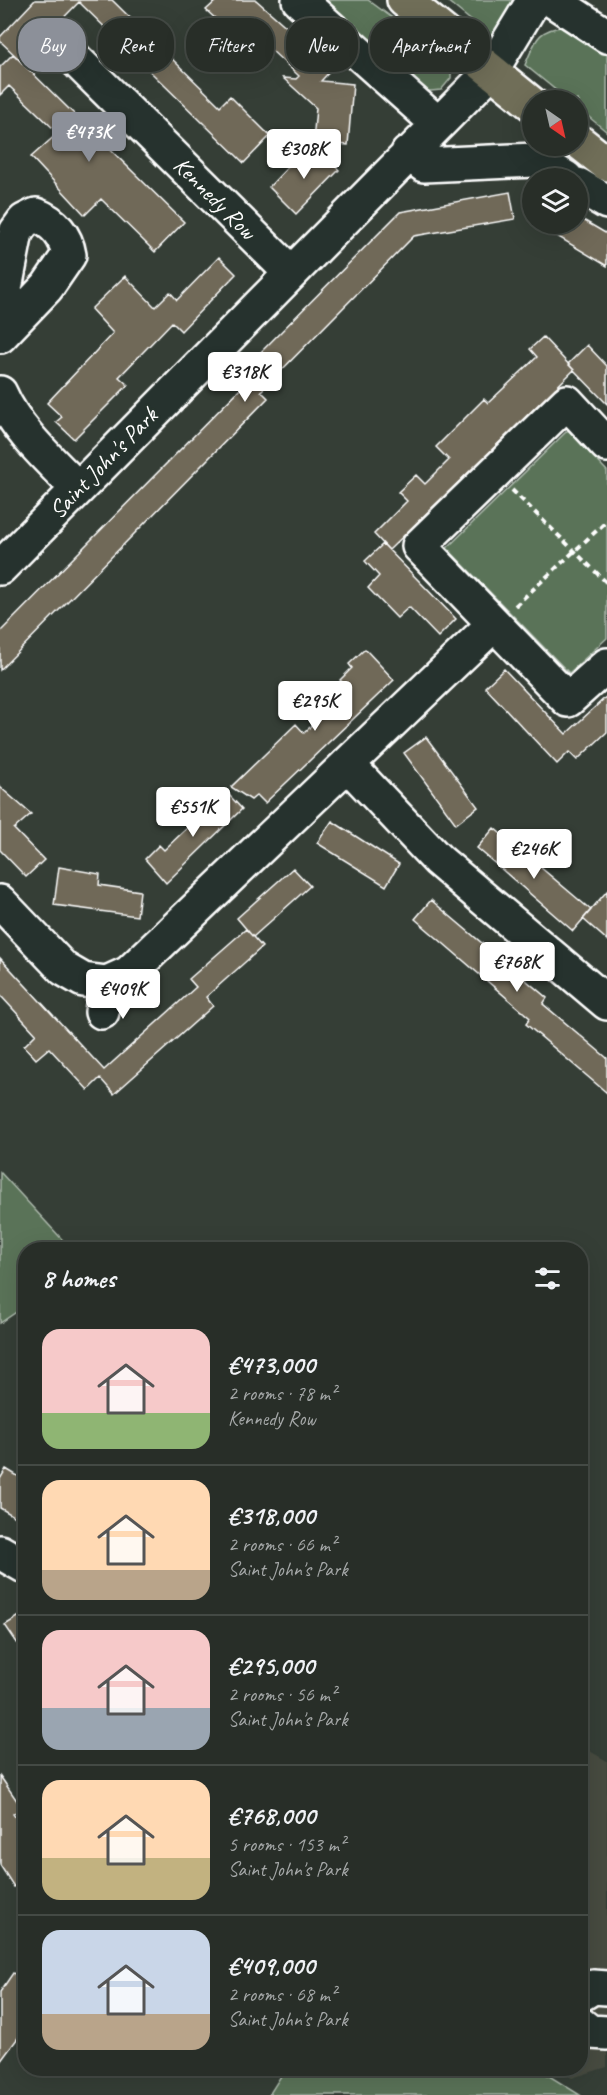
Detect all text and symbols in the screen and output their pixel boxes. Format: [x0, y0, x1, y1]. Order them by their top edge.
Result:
chip: Buy [18, 18, 86, 72]
chip: Rent [98, 18, 174, 72]
chip: Filters [186, 18, 274, 72]
chip: New [286, 18, 358, 72]
chip: Apartment [370, 18, 490, 72]
north arrow [522, 90, 588, 156]
map controls [522, 90, 588, 234]
pin: €473K [47, 112, 131, 163]
text: €473K [66, 119, 112, 144]
pin: €308K [262, 129, 346, 180]
text: €308K [281, 136, 327, 161]
street label: Kennedy Row [167, 150, 264, 247]
button: layers [522, 168, 588, 234]
pin: €318K [203, 352, 287, 403]
text: €318K [222, 359, 268, 384]
street label: Saint John's Park [42, 399, 165, 525]
pin: €295K [273, 681, 357, 732]
text: €295K [292, 688, 338, 713]
pin: €551K [151, 787, 235, 838]
text: €551K [170, 794, 216, 819]
pin: €246K [492, 829, 576, 880]
text: €246K [511, 836, 557, 861]
pin: €768K [475, 942, 559, 993]
text: €768K [494, 949, 540, 974]
pin: €409K [81, 969, 165, 1020]
text: €409K [100, 976, 146, 1001]
text: 8 homes [42, 1262, 115, 1295]
icon: filters [531, 1262, 564, 1295]
text: €473,000 [228, 1348, 315, 1381]
icon: home [90, 1353, 162, 1425]
text: 2 rooms · 78 m² [228, 1381, 336, 1406]
text: Kennedy Row [228, 1406, 316, 1431]
text: €318,000 [228, 1499, 315, 1532]
icon: home [90, 1504, 162, 1576]
text: 2 rooms · 66 m² [228, 1532, 336, 1557]
text: Saint John's Park [228, 1557, 347, 1582]
text: €295,000 [228, 1649, 314, 1682]
icon: home [90, 1654, 162, 1726]
text: 2 rooms · 56 m² [228, 1682, 336, 1707]
text: Saint John's Park [228, 1707, 347, 1732]
text: €768,000 [228, 1799, 316, 1832]
icon: home [90, 1804, 162, 1876]
text: 5 rooms · 153 m² [228, 1832, 345, 1857]
text: Saint John's Park [228, 1857, 347, 1882]
text: €409,000 [228, 1949, 315, 1982]
icon: home [90, 1954, 162, 2026]
text: 2 rooms · 68 m² [228, 1982, 336, 2007]
text: Saint John's Park [228, 2007, 347, 2032]

